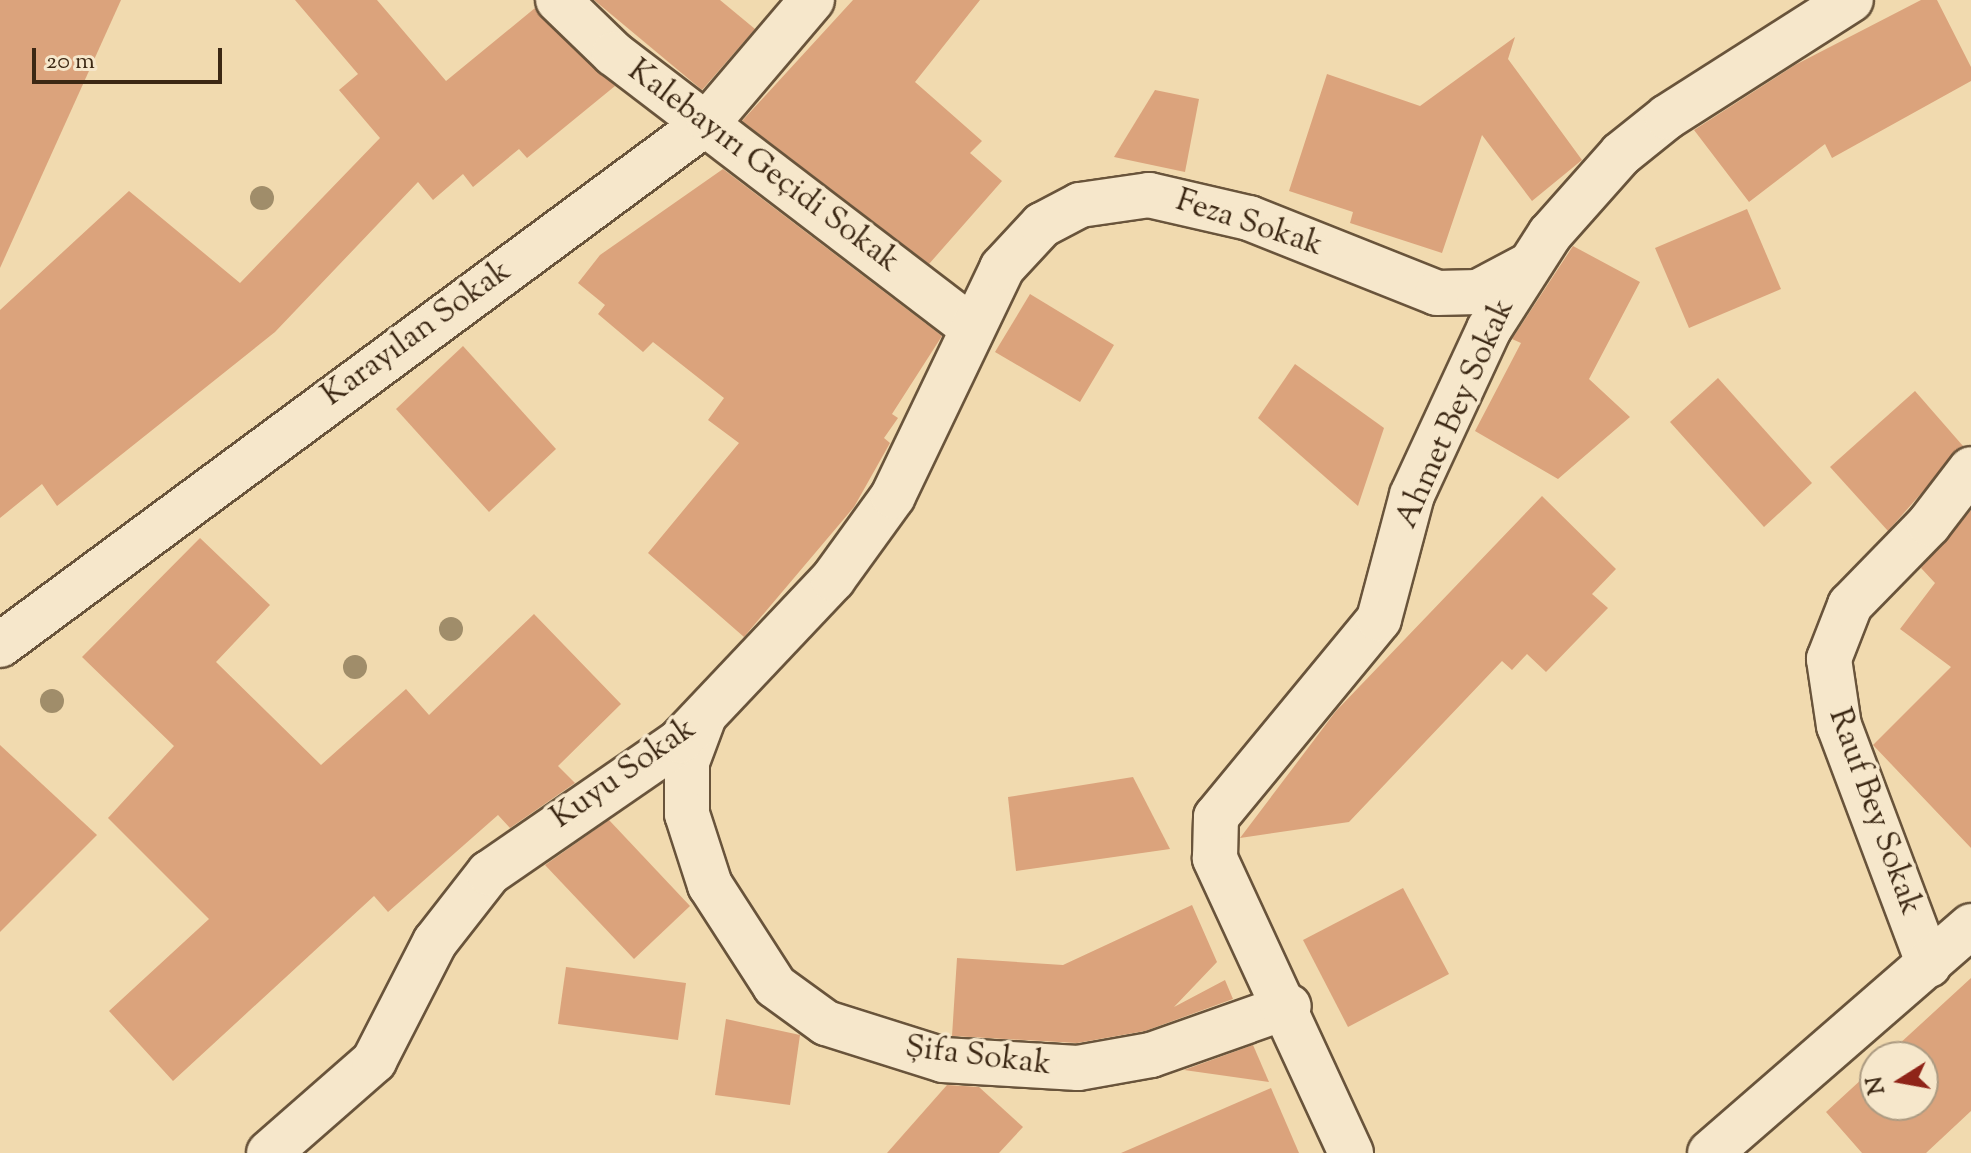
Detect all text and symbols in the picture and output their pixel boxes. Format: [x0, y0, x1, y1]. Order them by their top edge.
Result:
scale bar [36, 32, 226, 82]
text: 20 m [46, 45, 95, 79]
street label: Kalebayırı Geçidi Sokak [620, 52, 906, 282]
street label: Feza Sokak [1171, 182, 1327, 266]
street label: Karayılan Sokak [315, 253, 519, 415]
street label: Ahmet Bey Sokak [1388, 293, 1524, 535]
street label: Rauf Bey Sokak [1819, 703, 1929, 921]
street label: Kuyu Sokak [544, 710, 704, 838]
street label: Şifa Sokak [903, 1029, 1053, 1085]
north arrow [1859, 1041, 1939, 1121]
text: N [1860, 1074, 1895, 1097]

